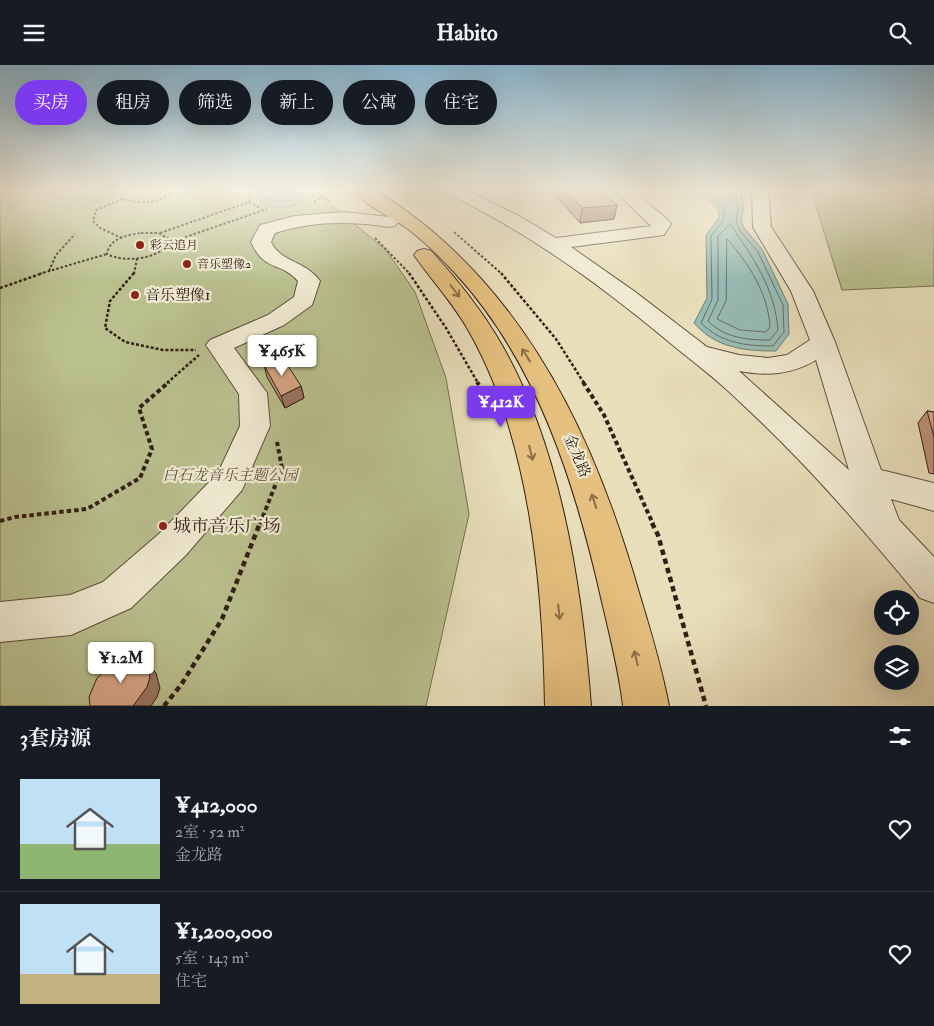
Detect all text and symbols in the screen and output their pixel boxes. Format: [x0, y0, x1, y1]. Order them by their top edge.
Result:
icon: menu [20, 19, 48, 47]
text: Habito [436, 19, 498, 47]
icon: search [886, 19, 914, 47]
chip: 买房 [15, 80, 87, 125]
chip: 租房 [97, 80, 169, 125]
chip: 筛选 [179, 80, 251, 125]
chip: 新上 [261, 80, 333, 125]
chip: 公寓 [343, 80, 415, 125]
chip: 住宅 [425, 80, 497, 125]
place label: 彩云追月 [150, 238, 198, 253]
marker: 彩云追月 [134, 239, 146, 251]
place label: 音乐塑像2 [197, 257, 251, 272]
marker: 音乐塑像2 [181, 258, 193, 270]
one-way arrow [450, 284, 460, 298]
place label: 音乐塑像1 [145, 286, 210, 305]
marker: 音乐塑像1 [129, 289, 141, 301]
pin: ¥465K [247, 335, 317, 377]
text: ¥465K [259, 341, 305, 361]
one-way arrow [520, 348, 530, 362]
pin: ¥412K [466, 385, 536, 428]
text: ¥412K [478, 392, 524, 412]
street label: 金龙路 [559, 432, 595, 480]
one-way arrow [526, 444, 536, 460]
park label: 白石龙音乐主题公园 [162, 466, 299, 485]
one-way arrow [589, 494, 599, 510]
place label: 城市音乐广场 [173, 515, 281, 538]
marker: 城市音乐广场 [157, 520, 169, 532]
map controls [874, 590, 919, 690]
button: locate [874, 590, 919, 635]
one-way arrow [555, 604, 564, 620]
pin: ¥1.2M [86, 641, 156, 684]
button: layers [874, 645, 919, 690]
text: ¥1.2M [99, 648, 143, 668]
one-way arrow [631, 651, 640, 667]
icon: filters [886, 722, 914, 750]
text: 3套房源 [20, 725, 91, 752]
text: ¥412,000 [175, 792, 258, 819]
icon: home [60, 799, 120, 859]
icon: heart [886, 815, 914, 843]
text: 2室 · 52 m² [175, 822, 244, 842]
text: 金龙路 [175, 845, 223, 865]
text: ¥1,200,000 [175, 918, 273, 945]
icon: home [60, 924, 120, 984]
icon: heart [886, 940, 914, 968]
text: 5室 · 143 m² [175, 948, 249, 968]
text: 住宅 [175, 971, 207, 991]

